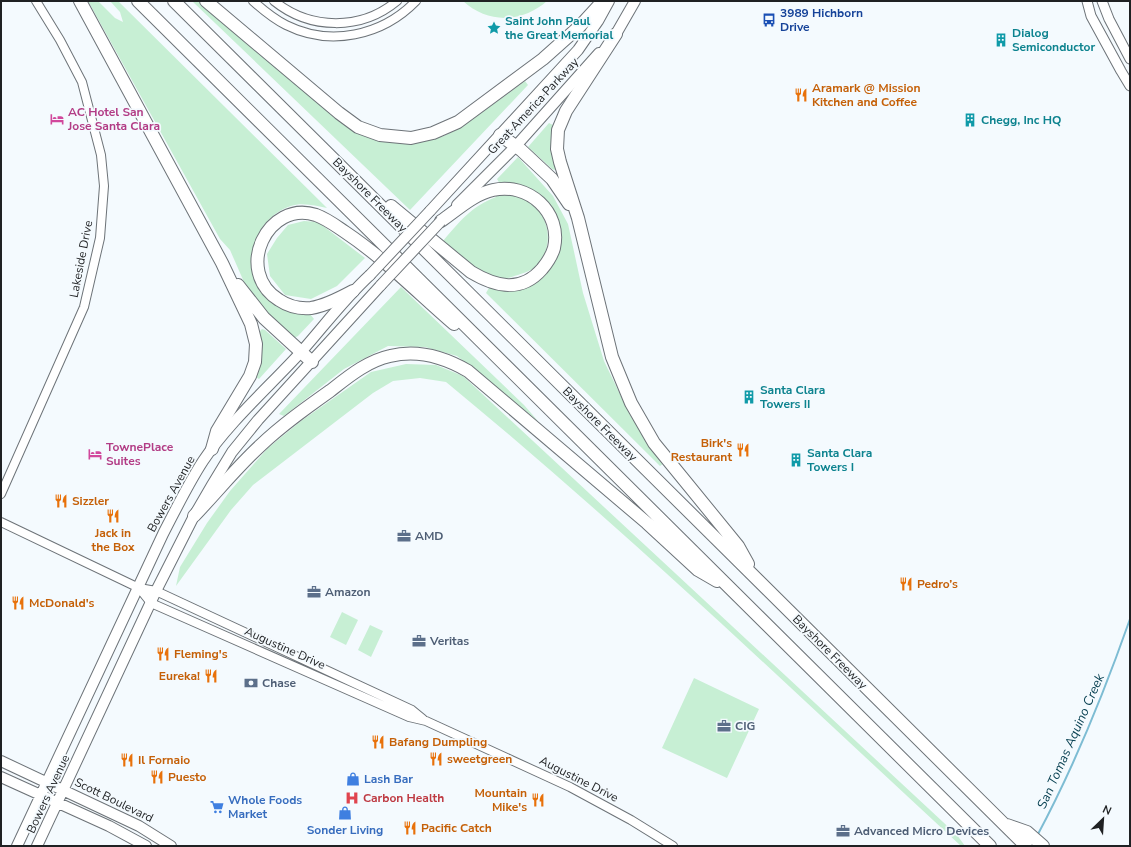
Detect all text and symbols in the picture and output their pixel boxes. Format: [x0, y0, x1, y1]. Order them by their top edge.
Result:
place label: 3989 Hichborn Drive [780, 5, 863, 35]
bus stop icon: 3989 Hichborn Drive [761, 12, 777, 28]
place label: Saint John Paul the Great Memorial [505, 13, 613, 43]
place icon: Saint John Paul the Great Memorial [486, 20, 502, 36]
place label: Dialog Semiconductor [1012, 25, 1095, 55]
building icon: Dialog Semiconductor [993, 32, 1009, 48]
street label: Great America Parkway [484, 54, 583, 158]
place label: Aramark @ Mission Kitchen and Coffee [812, 80, 920, 110]
restaurant icon: Aramark @ Mission Kitchen and Coffee [793, 87, 809, 103]
place label: AC Hotel San Jose Santa Clara [67, 104, 160, 134]
hotel icon: AC Hotel San Jose Santa Clara [49, 111, 65, 127]
building icon: Chegg, Inc HQ [962, 112, 978, 128]
place label: Chegg, Inc HQ [981, 112, 1061, 128]
street label: Bayshore Freeway [329, 154, 411, 236]
street label: Lakeside Drive [66, 219, 96, 299]
place label: Santa Clara Towers II [760, 382, 825, 412]
street label: Bayshore Freeway [559, 383, 641, 465]
building icon: Santa Clara Towers II [741, 389, 757, 405]
place label: Birk's Restaurant [671, 435, 732, 465]
place label: TownePlace Suites [106, 439, 174, 469]
restaurant icon: Birk's Restaurant [735, 442, 751, 458]
place label: Santa Clara Towers I [807, 445, 872, 475]
hotel icon: TownePlace Suites [87, 446, 103, 462]
building icon: Santa Clara Towers I [788, 452, 804, 468]
street label: Bowers Avenue [143, 453, 199, 535]
restaurant icon: Sizzler [53, 493, 69, 509]
place label: Sizzler [72, 493, 109, 509]
restaurant icon: Jack in the Box [105, 508, 121, 524]
place label: Jack in the Box [92, 525, 135, 555]
office icon: AMD [396, 528, 412, 544]
place label: AMD [415, 528, 444, 544]
restaurant icon: Pedro’s [898, 576, 914, 592]
place label: Pedro’s [917, 576, 958, 592]
office icon: Amazon [306, 584, 322, 600]
place label: Amazon [325, 584, 371, 600]
restaurant icon: McDonald's [10, 595, 26, 611]
place label: McDonald's [29, 595, 95, 611]
street label: Bayshore Freeway [789, 611, 871, 693]
street label: Augustine Drive [242, 623, 328, 673]
office icon: Veritas [411, 633, 427, 649]
place label: Veritas [429, 633, 469, 649]
restaurant icon: Fleming's [155, 646, 171, 662]
place label: Fleming's [174, 646, 228, 662]
place label: Eureka! [159, 668, 200, 684]
restaurant icon: Eureka! [203, 668, 219, 684]
water label: San Tomas Aquino Creek [1033, 671, 1109, 812]
bank icon: Chase [243, 675, 259, 691]
place label: Chase [262, 675, 297, 691]
office icon: CIG [716, 718, 732, 734]
place label: CIG [735, 718, 755, 734]
restaurant icon: Bafang Dumpling [370, 734, 386, 750]
place label: Bafang Dumpling [389, 734, 487, 750]
restaurant icon: sweetgreen [428, 751, 444, 767]
place label: sweetgreen [447, 751, 512, 767]
street label: Bowers Avenue [23, 752, 73, 836]
restaurant icon: Il Fornaio [119, 752, 135, 768]
place label: Il Fornaio [138, 752, 190, 768]
street label: Augustine Drive [537, 752, 621, 806]
restaurant icon: Puesto [149, 769, 165, 785]
place label: Puesto [168, 769, 207, 785]
shop icon: Lash Bar [345, 771, 361, 787]
place label: Lash Bar [364, 771, 413, 787]
street label: Scott Boulevard [72, 774, 156, 826]
place label: Mountain Mike's [474, 785, 527, 815]
hospital icon: Carbon Health [344, 790, 360, 806]
place label: Carbon Health [363, 790, 444, 806]
place label: Whole Foods Market [228, 792, 302, 822]
restaurant icon: Mountain Mike's [530, 792, 546, 808]
supermarket icon: Whole Foods Market [209, 799, 225, 815]
north arrow [1083, 799, 1123, 839]
text: N [1100, 802, 1114, 819]
shop icon: Sonder Living [337, 805, 353, 821]
restaurant icon: Pacific Catch [402, 820, 418, 836]
place label: Pacific Catch [421, 820, 492, 836]
place label: Sonder Living [307, 822, 383, 838]
office icon: Advanced Micro Devices [835, 823, 851, 839]
place label: Advanced Micro Devices [854, 823, 989, 839]

